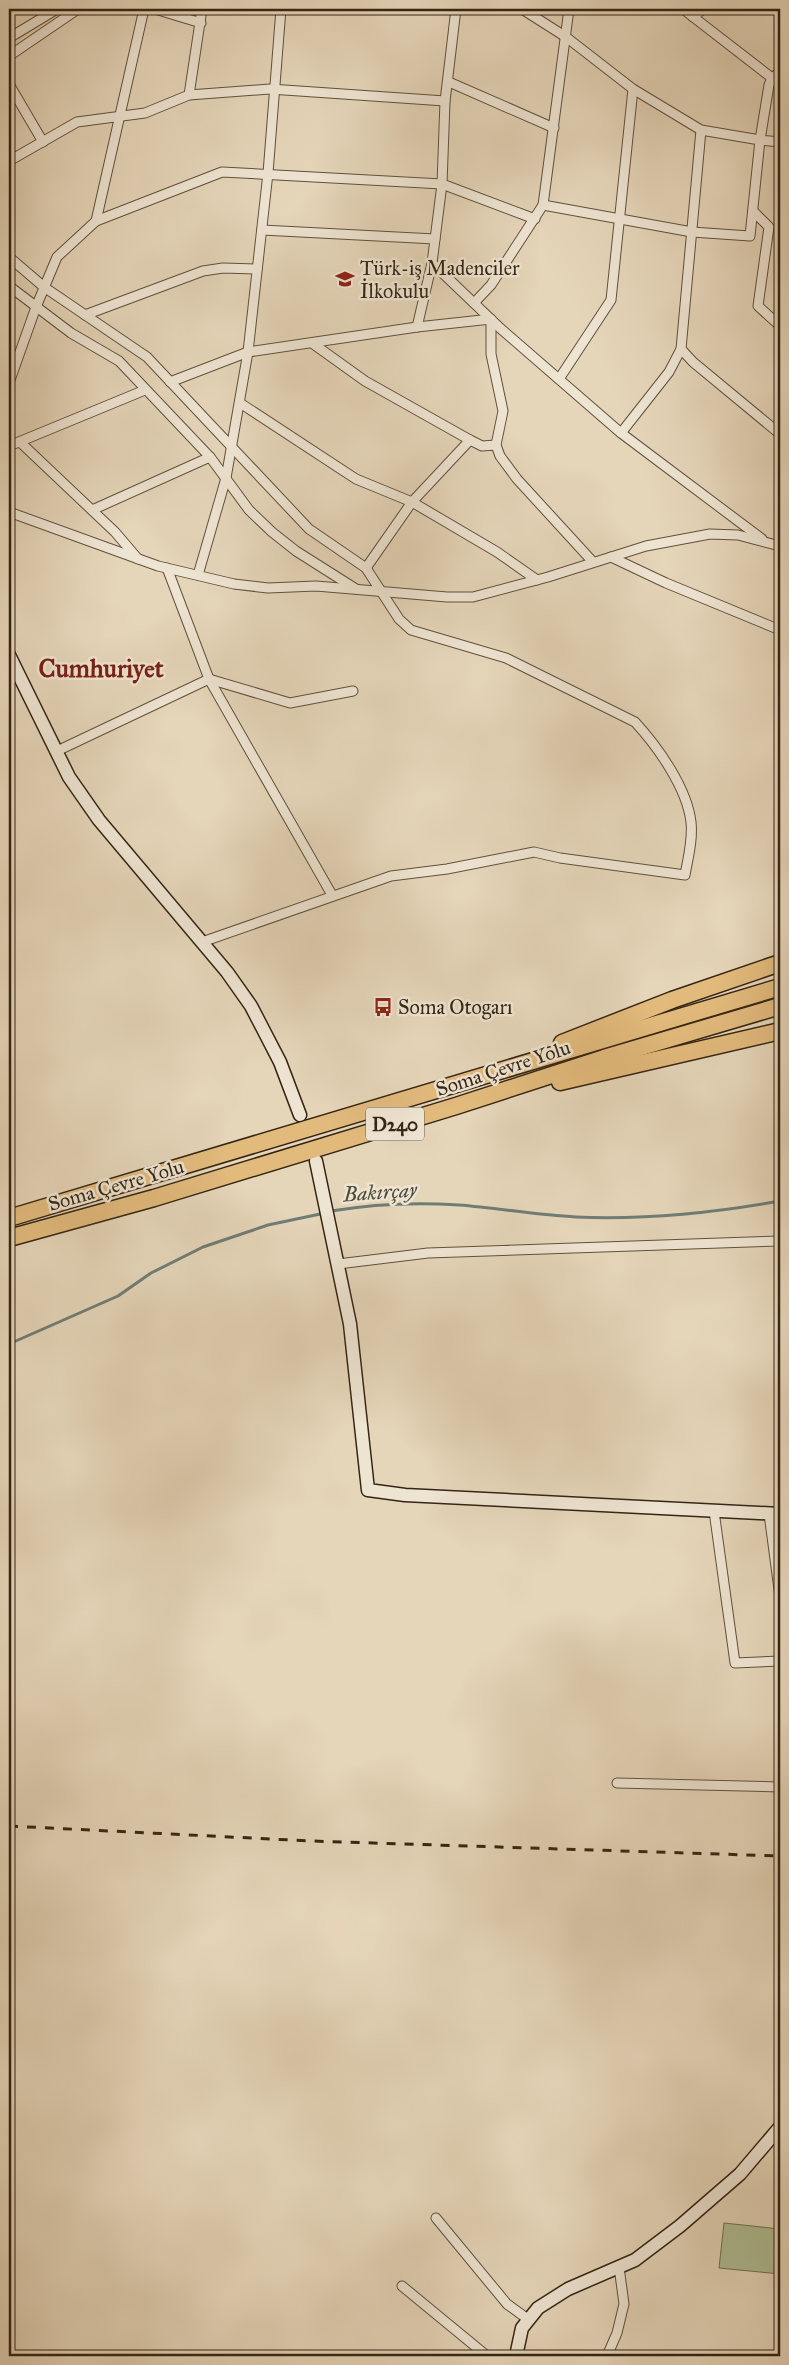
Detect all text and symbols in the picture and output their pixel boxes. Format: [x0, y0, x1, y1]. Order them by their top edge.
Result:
place label: Türk-iş Madenciler İlkokulu [360, 256, 520, 303]
school or university icon: Türk-iş Madenciler İlkokulu [334, 268, 356, 290]
district label: Cumhuriyet [39, 653, 164, 684]
place label: Soma Otogarı [398, 995, 513, 1020]
bus stop icon: Soma Otogarı [372, 996, 394, 1018]
street label: Soma Çevre Yolu [433, 1035, 574, 1101]
road number: D240 [366, 1108, 424, 1140]
street label: Soma Çevre Yolu [45, 1154, 187, 1216]
water label: Bakırçay [341, 1176, 419, 1208]

